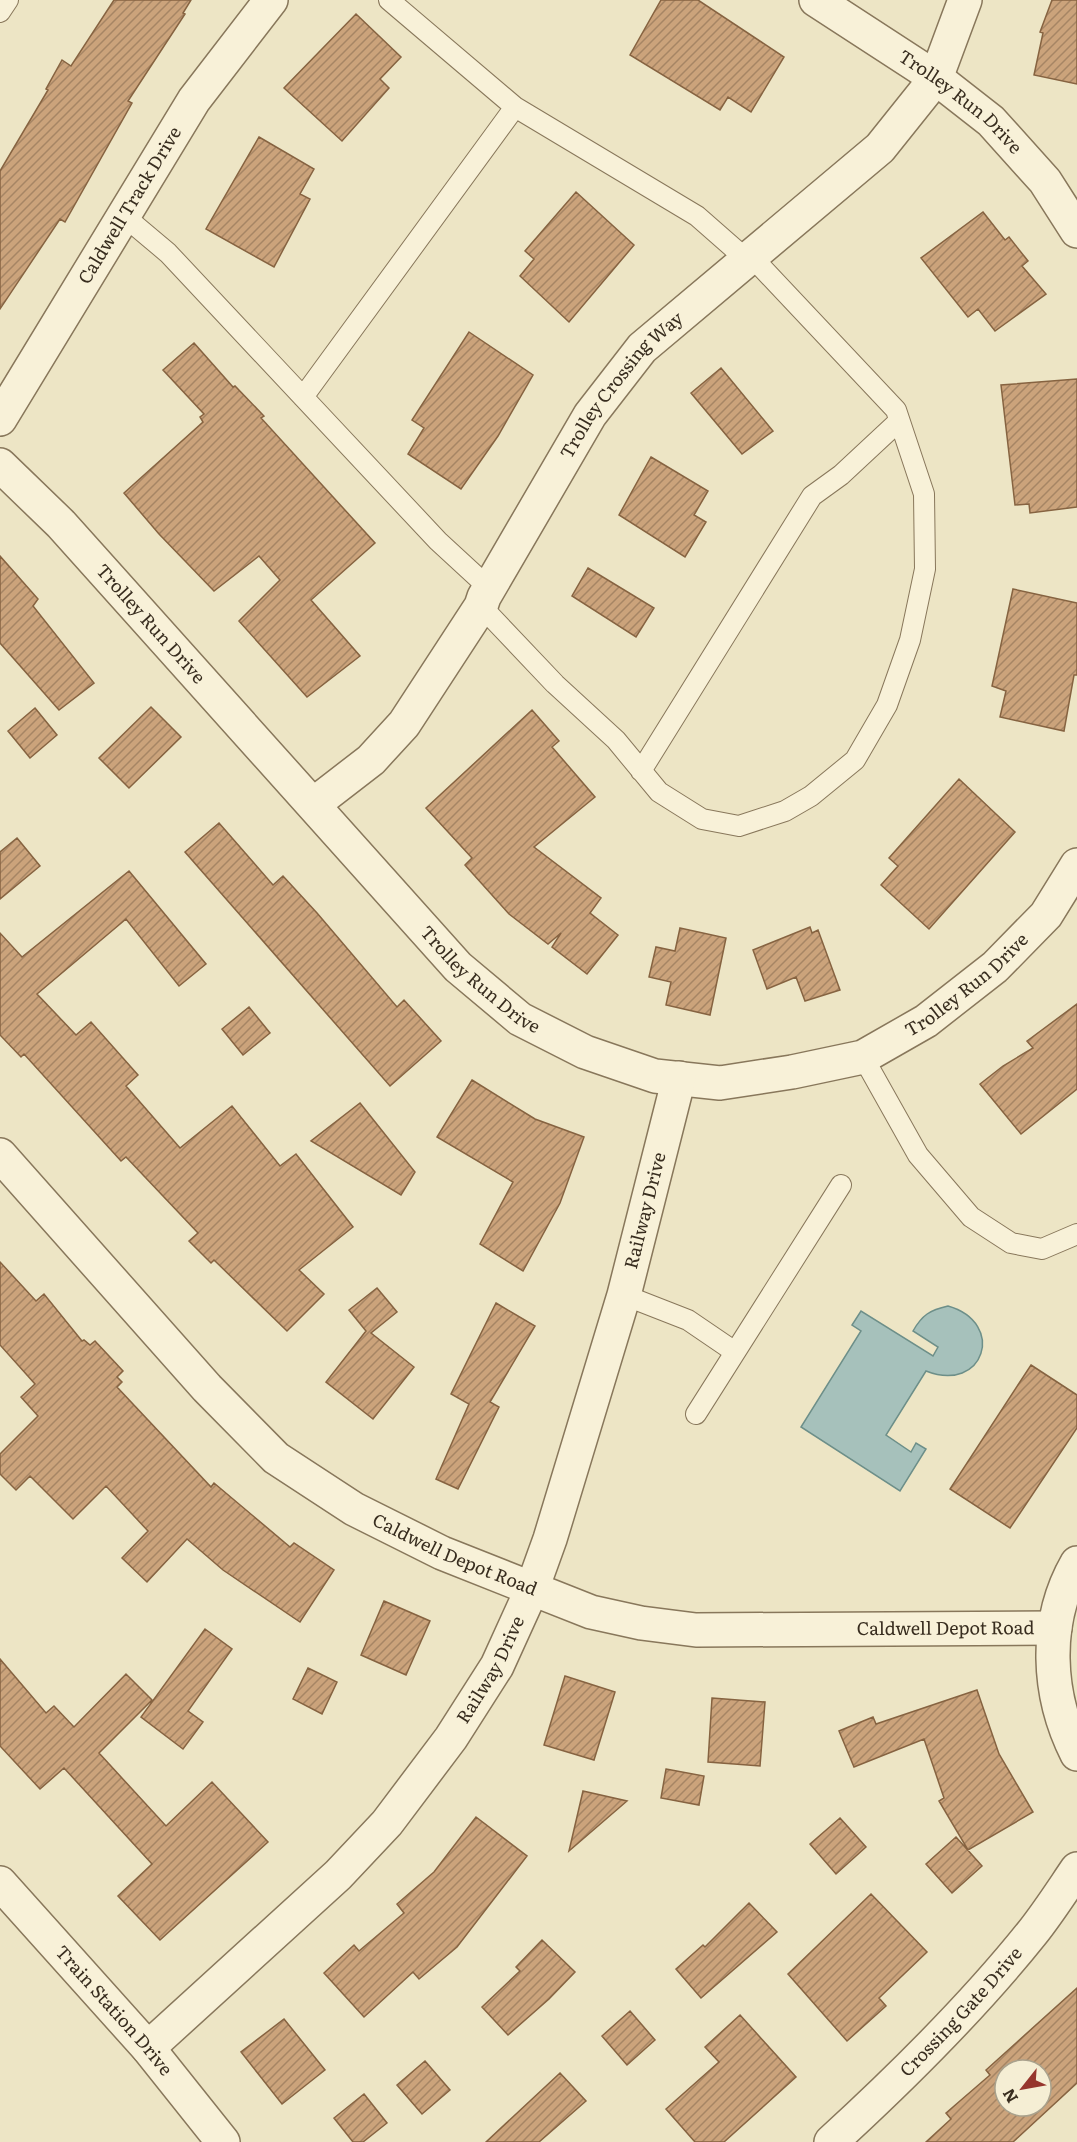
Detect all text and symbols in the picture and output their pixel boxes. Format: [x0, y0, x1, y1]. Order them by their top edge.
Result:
street label: Trolley Run Drive [894, 42, 1029, 159]
street label: Caldwell Track Drive [70, 121, 187, 289]
street label: Trolley Crossing Way [552, 304, 689, 463]
street label: Trolley Run Drive [91, 557, 213, 689]
street label: Trolley Run Drive [415, 919, 545, 1039]
street label: Trolley Run Drive [899, 926, 1034, 1043]
street label: Railway Drive [616, 1149, 672, 1272]
street label: Caldwell Depot Road [368, 1505, 542, 1601]
street label: Railway Drive [449, 1611, 530, 1728]
street label: Caldwell Depot Road [857, 1613, 1034, 1641]
street label: Train Station Drive [50, 1939, 180, 2081]
street label: Crossing Gate Drive [893, 1940, 1028, 2082]
north arrow [993, 2058, 1053, 2118]
text: N [996, 2084, 1023, 2108]

